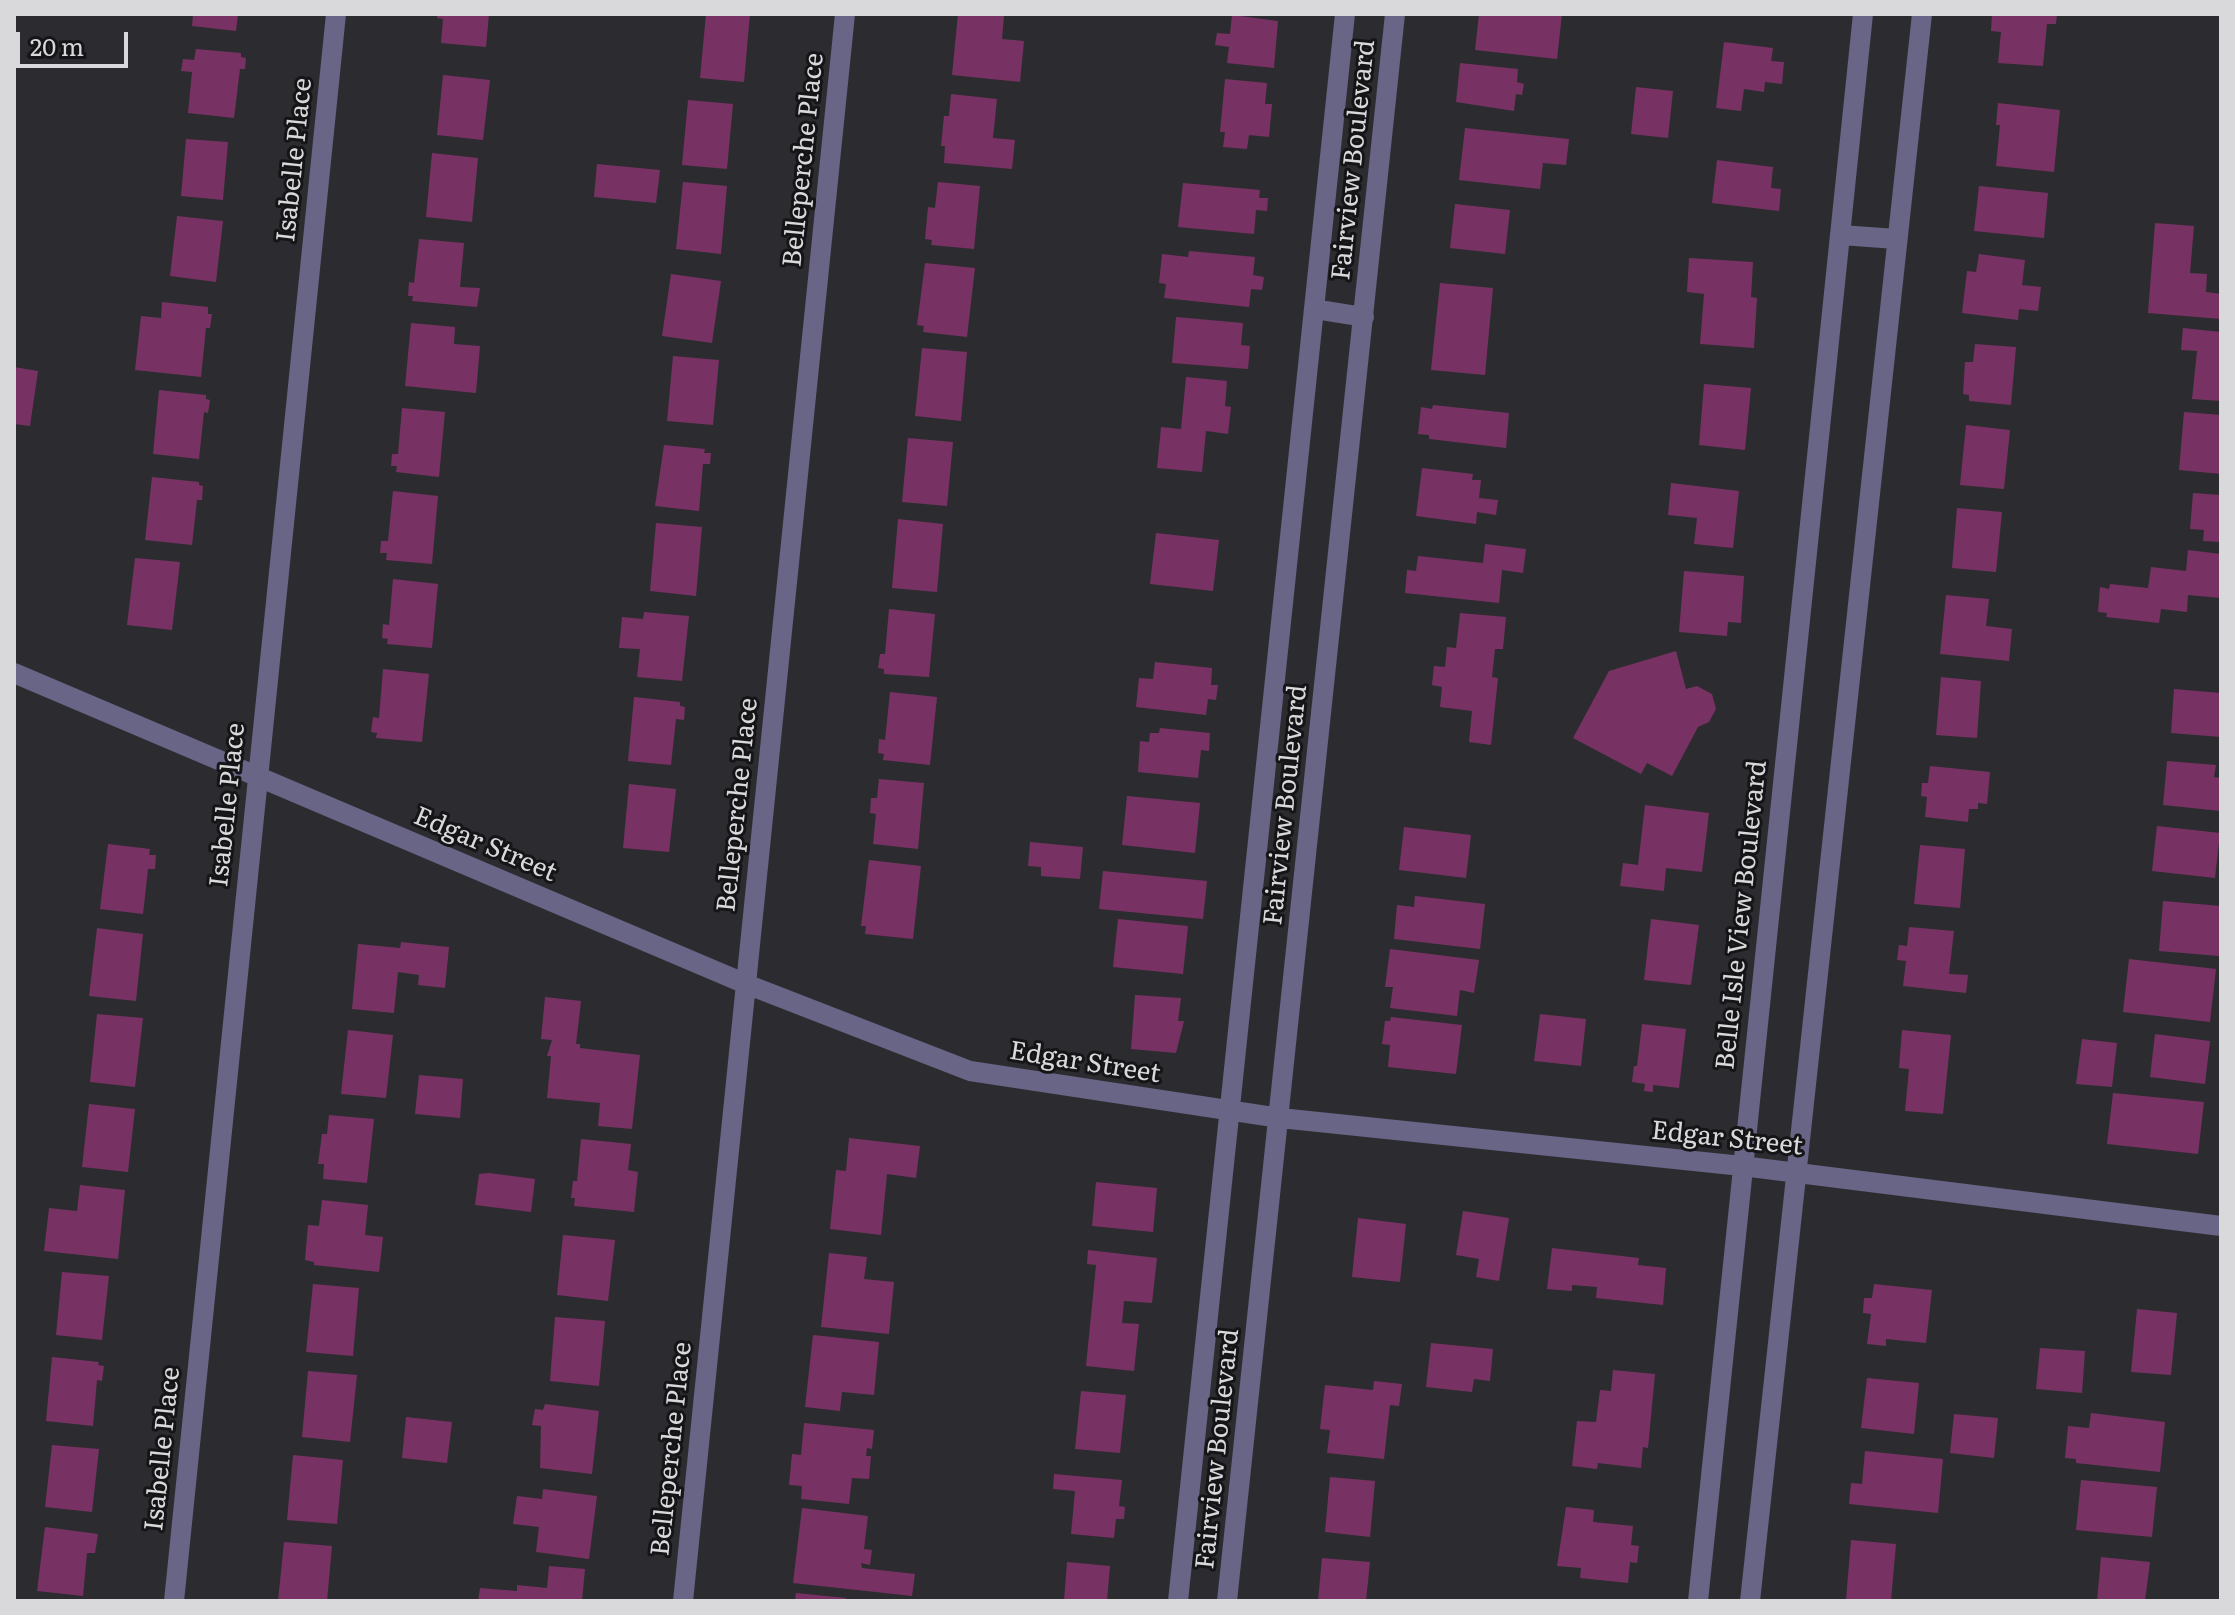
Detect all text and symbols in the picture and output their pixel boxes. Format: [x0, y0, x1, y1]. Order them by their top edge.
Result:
scale bar [20, 16, 132, 66]
text: 20 m [30, 28, 84, 63]
street label: Fairview Boulevard [1326, 38, 1382, 282]
street label: Belleperche Place [777, 51, 831, 269]
street label: Isabelle Place [271, 76, 319, 244]
street label: Fairview Boulevard [1258, 683, 1314, 927]
street label: Belleperche Place [711, 696, 765, 914]
street label: Isabelle Place [204, 721, 252, 889]
street label: Belle Isle View Boulevard [1710, 759, 1774, 1071]
street label: Edgar Street [409, 801, 561, 889]
street label: Edgar Street [1007, 1036, 1163, 1090]
street label: Edgar Street [1650, 1116, 1804, 1162]
street label: Fairview Boulevard [1190, 1327, 1246, 1571]
street label: Belleperche Place [645, 1340, 699, 1558]
street label: Isabelle Place [139, 1365, 187, 1533]

